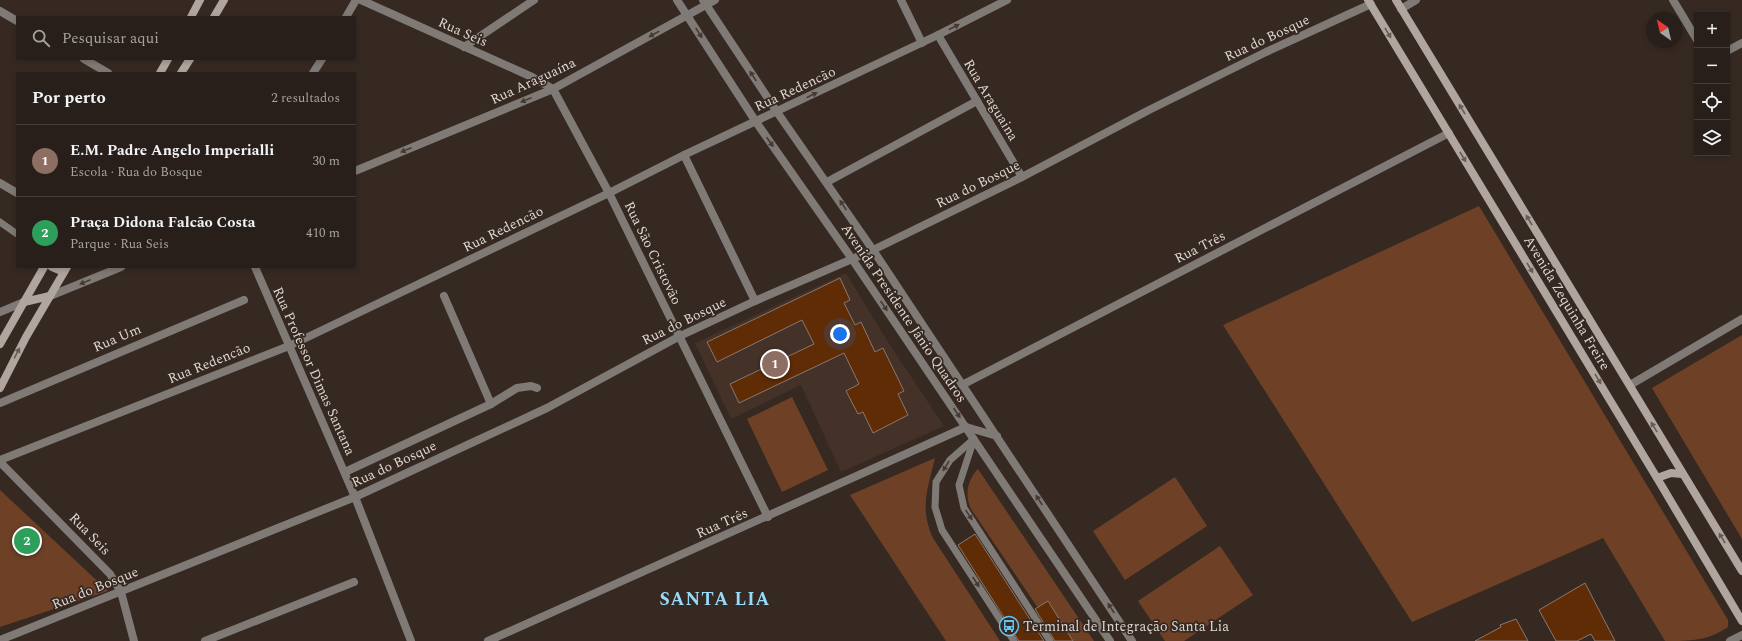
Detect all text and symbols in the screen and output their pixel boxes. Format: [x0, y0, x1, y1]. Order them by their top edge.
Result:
street label: Rua do Bosque [1221, 9, 1313, 67]
street label: Rua Seis [435, 12, 491, 52]
north arrow [1646, 12, 1682, 48]
map controls [1694, 12, 1730, 156]
button: + [1694, 12, 1730, 48]
search box [16, 16, 356, 60]
one-way arrow [949, 23, 960, 30]
icon: search [30, 27, 52, 49]
text: Pesquisar aqui [62, 27, 159, 50]
one-way arrow [695, 27, 703, 38]
one-way arrow [1385, 27, 1392, 39]
one-way arrow [648, 31, 660, 38]
button: − [1694, 48, 1730, 84]
street label: Rua Araguaína [487, 52, 579, 110]
street label: Rua Araguaina [958, 55, 1024, 145]
street label: Rua Redencão [751, 61, 839, 117]
one-way arrow [749, 70, 757, 81]
button: locate [1694, 84, 1730, 120]
text: Por perto [32, 85, 106, 111]
text: 2 resultados [271, 88, 340, 108]
one-way arrow [806, 92, 818, 98]
one-way arrow [519, 98, 531, 104]
one-way arrow [1458, 103, 1465, 115]
button: layers [1694, 120, 1730, 156]
one-way arrow [766, 136, 774, 147]
text: E.M. Padre Angelo Imperialli [70, 139, 274, 162]
one-way arrow [399, 147, 411, 153]
text: 1 [41, 151, 49, 171]
text: 30 m [313, 151, 340, 171]
one-way arrow [1459, 152, 1467, 162]
street label: Rua do Bosque [932, 154, 1024, 214]
text: Escola · Rua do Bosque [70, 162, 202, 182]
street label: Rua São Cristovão [619, 198, 687, 308]
street label: Rua Redencão [459, 200, 547, 258]
one-way arrow [839, 200, 847, 211]
text: Praça Didona Falcão Costa [70, 211, 255, 234]
one-way arrow [1526, 214, 1533, 226]
street label: Avenida Presidente Jânio Quadros [836, 219, 972, 407]
text: 2 [41, 223, 49, 243]
text: 410 m [306, 223, 340, 243]
street label: Rua Três [1171, 225, 1229, 269]
street label: Avenida Zequinha Freire [1518, 232, 1616, 374]
text: Parque · Rua Seis [70, 234, 169, 254]
one-way arrow [1527, 262, 1534, 274]
one-way arrow [79, 279, 91, 285]
street label: Rua Professor Dimas Santana [267, 283, 361, 459]
street label: Rua do Bosque [638, 291, 730, 351]
one-way arrow [880, 301, 888, 311]
street label: Rua Um [90, 318, 144, 358]
your location [830, 324, 850, 344]
street label: Rua Redencão [165, 337, 253, 389]
one-way arrow [14, 347, 21, 359]
pin: 1 [762, 349, 788, 379]
one-way arrow [1594, 373, 1601, 385]
one-way arrow [953, 408, 961, 419]
one-way arrow [1651, 421, 1658, 433]
street label: Rua do Bosque [348, 435, 440, 493]
one-way arrow [943, 460, 950, 472]
one-way arrow [1035, 495, 1043, 505]
street label: Rua Três [693, 502, 751, 544]
street label: Rua Seis [64, 508, 116, 560]
one-way arrow [965, 510, 973, 521]
pin: 2 [14, 526, 40, 556]
one-way arrow [1718, 532, 1725, 544]
street label: Rua do Bosque [49, 561, 142, 615]
one-way arrow [972, 577, 980, 587]
district label: SANTA LIA [659, 586, 771, 613]
one-way arrow [1107, 603, 1114, 614]
bus stop icon: Terminal de Integração Santa Lia [998, 615, 1020, 637]
place label: Terminal de Integração Santa Lia [1023, 616, 1229, 637]

